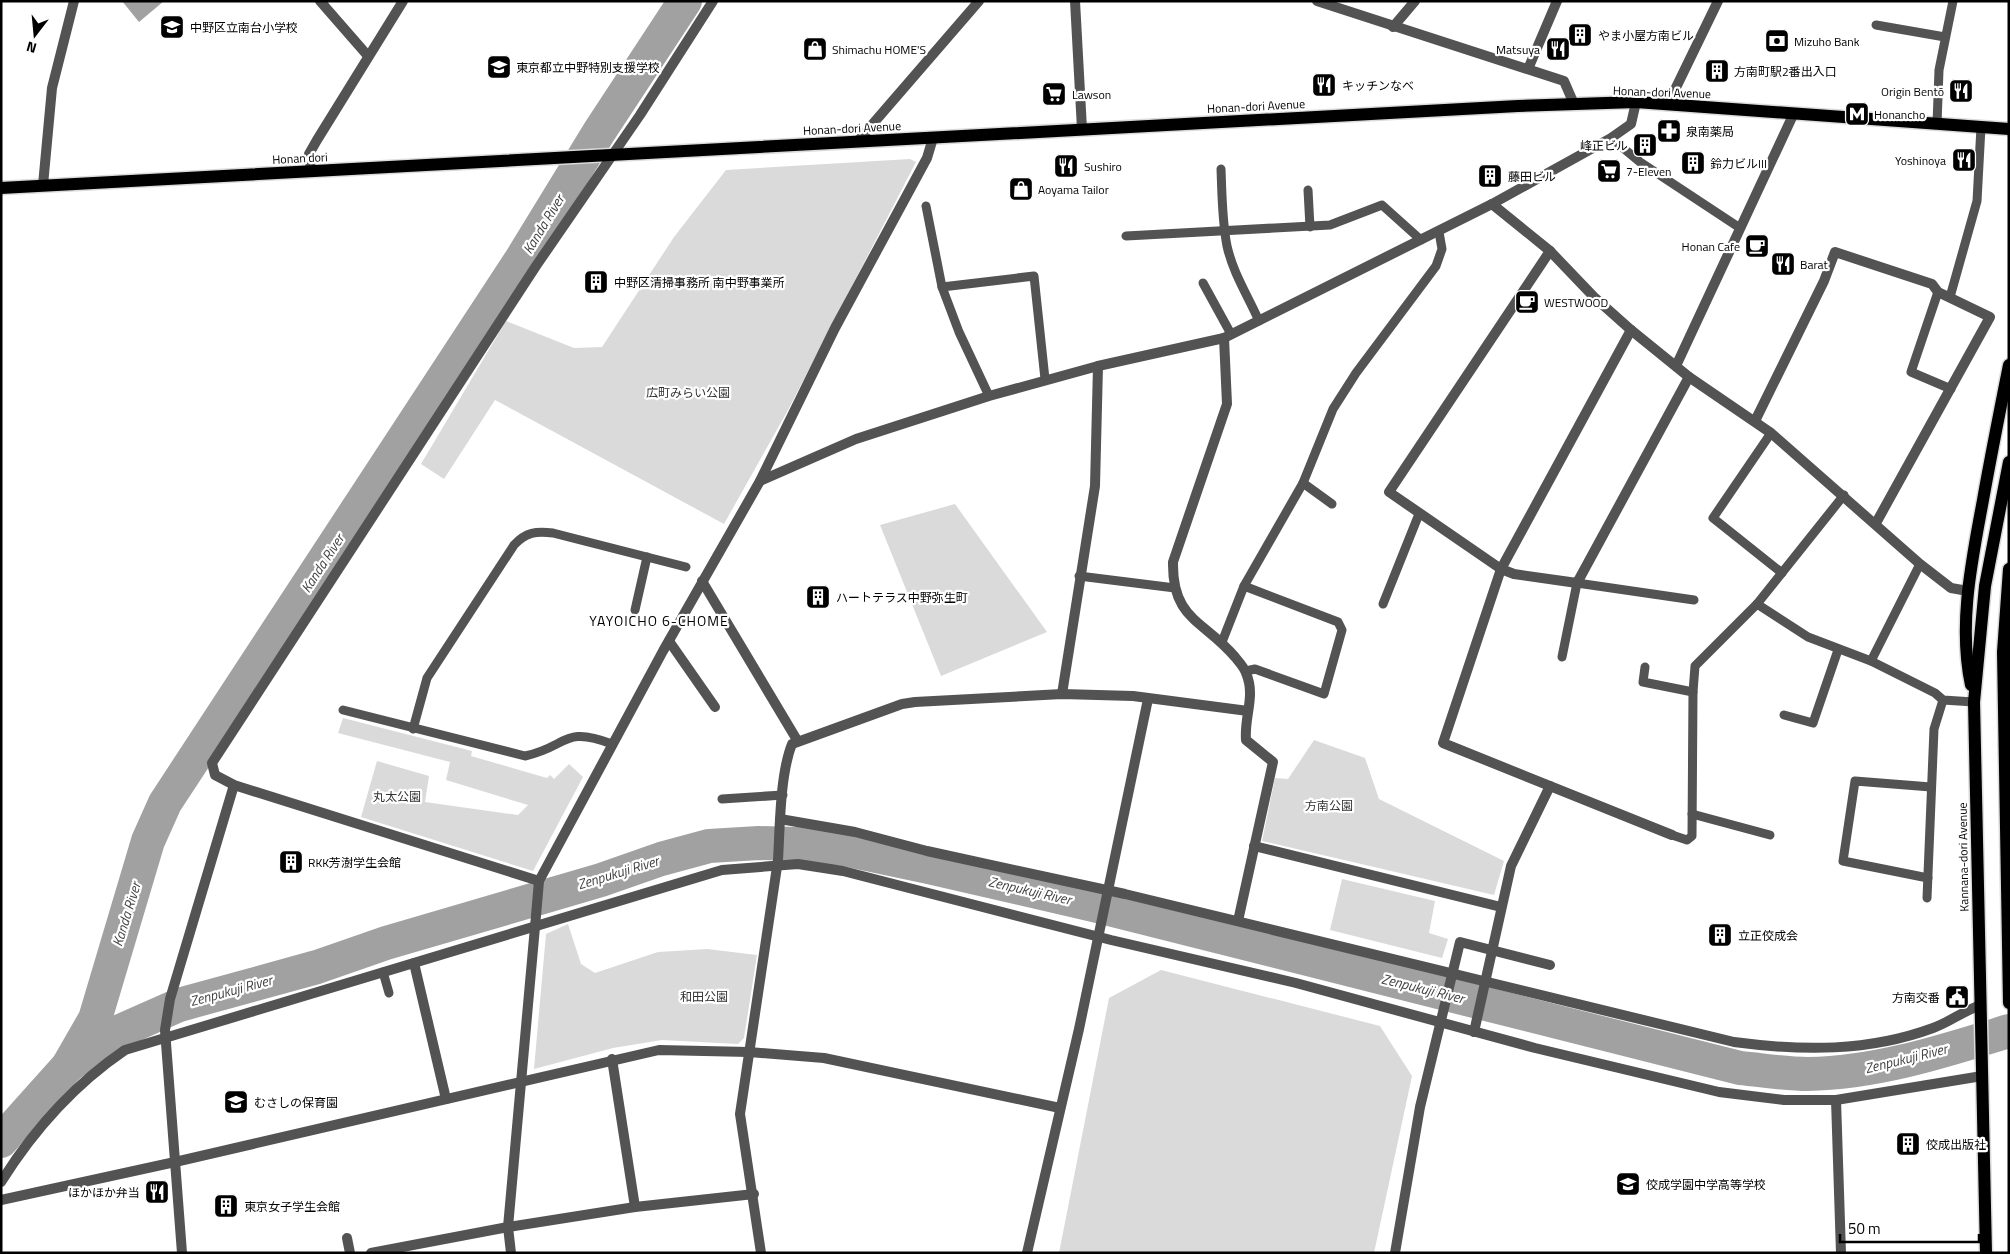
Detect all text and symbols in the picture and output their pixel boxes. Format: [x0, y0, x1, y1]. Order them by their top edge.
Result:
north arrow [10, 10, 60, 60]
school or university icon: 中野区立南台小学校 [159, 14, 185, 40]
place label: 中野区立南台小学校 [190, 18, 298, 37]
building icon: やま小屋方南ビル [1567, 22, 1593, 48]
place label: やま小屋方南ビル [1598, 26, 1694, 45]
bank icon: Mizuho Bank [1764, 28, 1790, 54]
place label: Mizuho Bank [1794, 32, 1860, 51]
shop icon: Shimachu HOME'S [802, 36, 828, 62]
restaurant icon: Matsuya [1545, 36, 1571, 62]
text: N [24, 37, 39, 59]
place label: Shimachu HOME'S [832, 40, 926, 59]
place label: Matsuya [1496, 40, 1540, 59]
school or university icon: 東京都立中野特別支援学校 [486, 54, 512, 80]
place label: 東京都立中野特別支援学校 [516, 58, 660, 77]
building icon: 方南町駅2番出入口 [1704, 58, 1730, 84]
place label: 方南町駅2番出入口 [1734, 62, 1837, 81]
restaurant icon: キッチンなべ [1311, 72, 1337, 98]
place label: キッチンなべ [1342, 76, 1414, 95]
restaurant icon: Origin Bentō [1948, 78, 1974, 104]
supermarket icon: Lawson [1041, 81, 1067, 107]
street label: Honan-dori Avenue [1613, 81, 1711, 103]
place label: Origin Bentō [1881, 82, 1944, 101]
place label: Lawson [1072, 85, 1111, 104]
street label: Honan-dori Avenue [1206, 94, 1306, 118]
metro station icon: Honancho [1844, 101, 1870, 127]
place label: Honancho [1874, 105, 1925, 124]
street label: Honan-dori Avenue [802, 116, 902, 140]
pharmacy icon: 泉南薬局 [1656, 118, 1682, 144]
place label: 泉南薬局 [1686, 122, 1734, 141]
building icon: 峰正ビル [1632, 132, 1658, 158]
place label: 峰正ビル [1580, 136, 1628, 155]
street label: Honan dori [272, 147, 328, 169]
restaurant icon: Yoshinoya [1951, 147, 1977, 173]
building icon: 鈴力ビルIII [1680, 150, 1706, 176]
place label: Yoshinoya [1895, 151, 1946, 170]
restaurant icon: Sushiro [1053, 153, 1079, 179]
place label: 鈴力ビルIII [1710, 154, 1767, 173]
place label: Sushiro [1084, 157, 1122, 176]
supermarket icon: 7-Eleven [1596, 158, 1622, 184]
place label: 7-Eleven [1626, 162, 1672, 181]
building icon: 藤田ビル [1477, 163, 1503, 189]
place label: 藤田ビル [1508, 167, 1556, 186]
shop icon: Aoyama Tailor [1008, 176, 1034, 202]
place label: Aoyama Tailor [1038, 180, 1109, 199]
water label: Kanda River [517, 189, 570, 258]
cafe icon: Honan Cafe [1744, 233, 1770, 259]
place label: Honan Cafe [1682, 237, 1740, 256]
restaurant icon: Barat [1770, 251, 1796, 277]
place label: Barat [1800, 255, 1829, 274]
building icon: 中野区清掃事務所 南中野事業所 [583, 269, 609, 295]
place label: 中野区清掃事務所 南中野事業所 [614, 273, 785, 292]
cafe icon: WESTWOOD [1514, 289, 1540, 315]
place label: WESTWOOD [1544, 293, 1609, 312]
park label: 広町みらい公園 [646, 383, 730, 402]
water label: Kanda River [295, 528, 350, 596]
building icon: ハートテラス中野弥生町 [805, 584, 831, 610]
place label: ハートテラス中野弥生町 [836, 588, 968, 607]
district label: YAYOICHO 6-CHOME [589, 610, 729, 631]
park label: 丸太公園 [373, 787, 421, 806]
park label: 方南公園 [1305, 796, 1353, 815]
street label: Kannana-dori Avenue [1953, 802, 1973, 912]
building icon: RKK芳澍学生会館 [278, 849, 304, 875]
water label: Zenpukuji River [575, 849, 663, 894]
place label: RKK芳澍学生会館 [308, 853, 401, 872]
water label: Zenpukuji River [987, 870, 1075, 910]
water label: Kanda River [106, 878, 146, 949]
building icon: 立正佼成会 [1707, 922, 1733, 948]
place label: 立正佼成会 [1738, 926, 1798, 945]
water label: Zenpukuji River [1380, 968, 1468, 1009]
water label: Zenpukuji River [188, 969, 276, 1011]
public building icon: 方南交番 [1944, 984, 1970, 1010]
park label: 和田公園 [680, 987, 728, 1006]
place label: 方南交番 [1892, 988, 1940, 1007]
water label: Zenpukuji River [1863, 1037, 1951, 1078]
school or university icon: むさしの保育園 [223, 1089, 249, 1115]
place label: むさしの保育園 [254, 1093, 338, 1112]
building icon: 佼成出版社 [1895, 1131, 1921, 1157]
place label: 佼成出版社 [1926, 1135, 1986, 1154]
school or university icon: 佼成学園中学高等学校 [1615, 1171, 1641, 1197]
place label: 佼成学園中学高等学校 [1646, 1175, 1766, 1194]
restaurant icon: ほかほか弁当 [144, 1179, 170, 1205]
place label: ほかほか弁当 [68, 1183, 140, 1202]
building icon: 東京女子学生会館 [213, 1193, 239, 1219]
place label: 東京女子学生会館 [244, 1197, 340, 1216]
scale bar [1840, 1212, 1979, 1244]
text: 50 m [1848, 1217, 1881, 1240]

